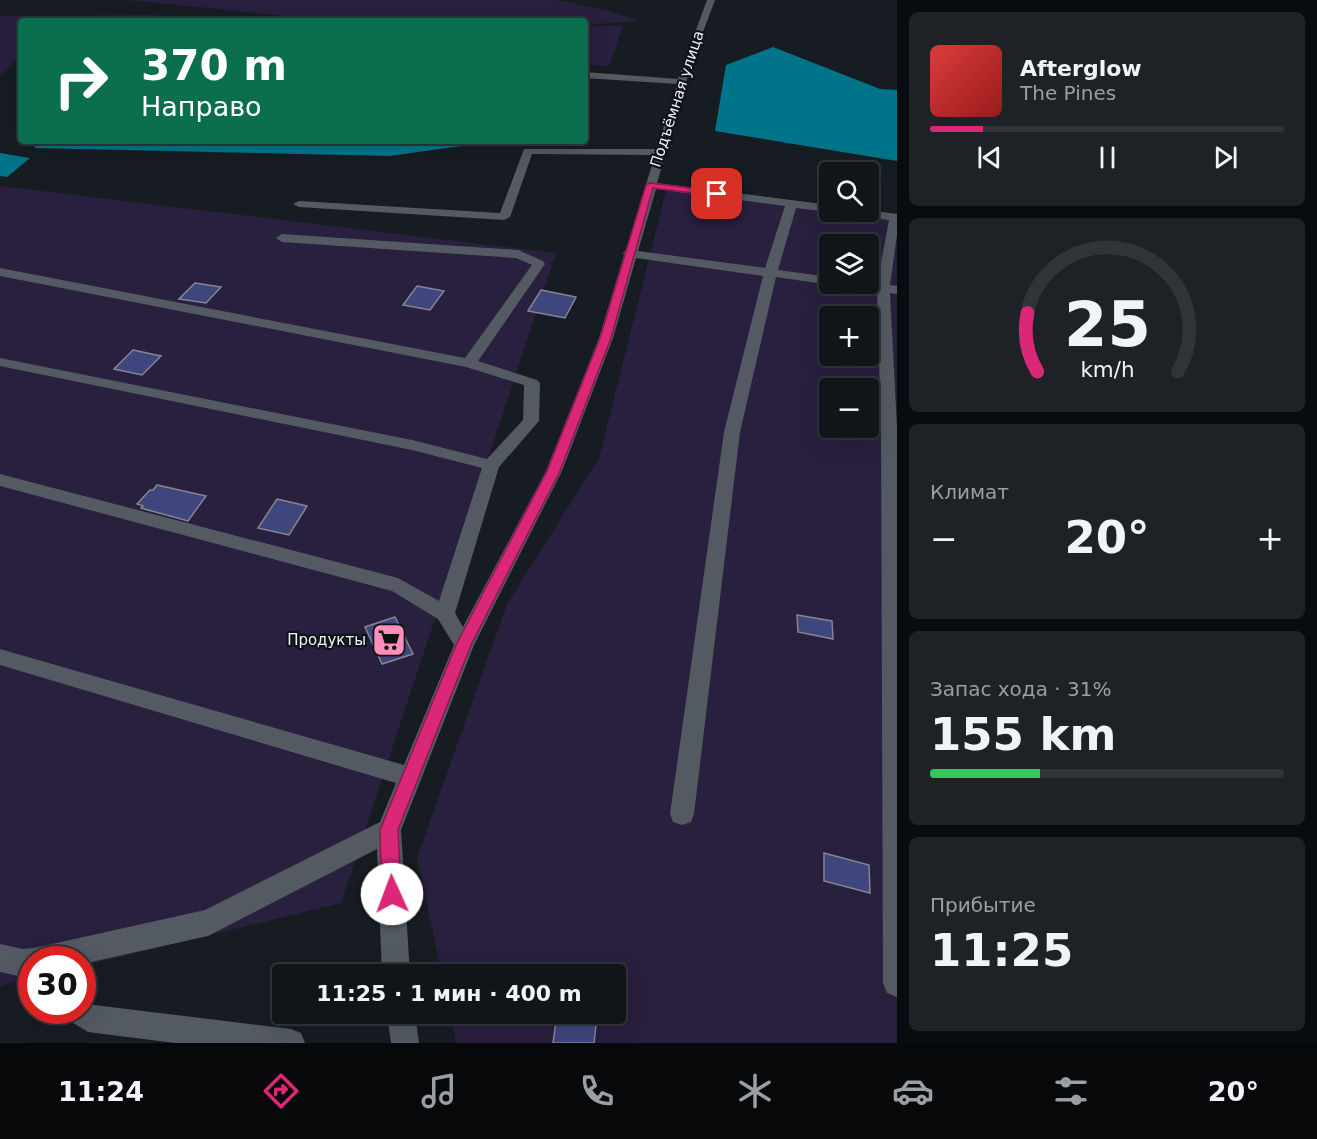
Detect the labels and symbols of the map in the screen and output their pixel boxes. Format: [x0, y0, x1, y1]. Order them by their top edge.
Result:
street label: Подъёмная улица [646, 29, 708, 169]
pin [691, 168, 742, 219]
supermarket icon: Продукты [371, 622, 407, 658]
place label: Продукты [287, 631, 366, 649]
position arrow [360, 862, 424, 926]
speed limit sign: 30 [18, 946, 96, 1024]

